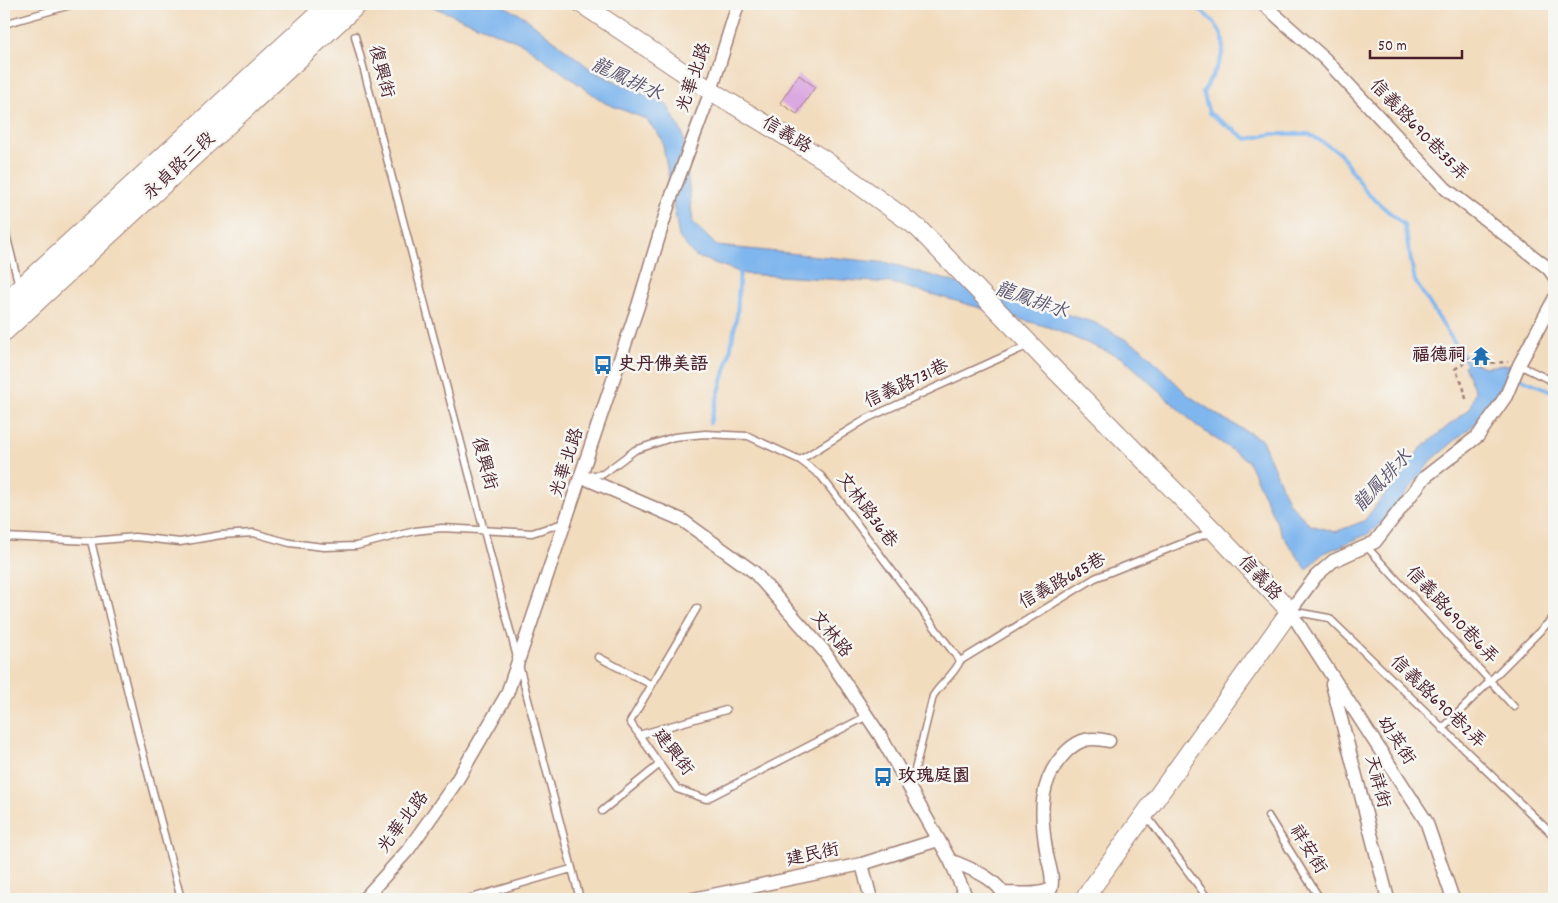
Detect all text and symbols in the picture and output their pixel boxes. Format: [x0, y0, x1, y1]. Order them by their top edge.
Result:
scale bar [1370, 28, 1463, 60]
text: 50 m [1378, 36, 1407, 58]
street label: 光華北路 [671, 40, 719, 116]
street label: 復興街 [361, 43, 399, 101]
water label: 龍鳳排水 [586, 53, 667, 110]
street label: 信義路690巷35弄 [1363, 74, 1473, 188]
street label: 信義路 [756, 111, 816, 161]
street label: 永貞路三段 [139, 127, 221, 207]
water label: 龍鳳排水 [991, 277, 1072, 327]
place label: 福德祠 [1412, 344, 1466, 369]
temple icon: 福德祠 [1470, 345, 1492, 367]
place label: 史丹佛美語 [618, 353, 708, 378]
bus stop icon: 史丹佛美語 [592, 354, 614, 376]
street label: 信義路731巷 [861, 354, 953, 416]
street label: 光華北路 [545, 425, 591, 501]
street label: 復興街 [464, 435, 502, 493]
water label: 龍鳳排水 [1348, 444, 1420, 519]
street label: 文林路36巷 [829, 468, 903, 554]
street label: 信義路685巷 [1015, 548, 1111, 616]
street label: 信義路 [1231, 551, 1287, 607]
street label: 信義路690巷6弄 [1399, 562, 1503, 670]
street label: 文林路 [803, 606, 857, 664]
street label: 信義路690巷2弄 [1383, 651, 1491, 755]
street label: 幼英街 [1370, 712, 1420, 770]
street label: 建興街 [646, 724, 698, 782]
street label: 天祥街 [1357, 753, 1395, 811]
place label: 玫瑰庭園 [898, 765, 970, 790]
bus stop icon: 玫瑰庭園 [872, 766, 894, 788]
street label: 光華北路 [372, 787, 436, 859]
street label: 祥安街 [1282, 820, 1332, 880]
street label: 建民街 [784, 838, 842, 874]

